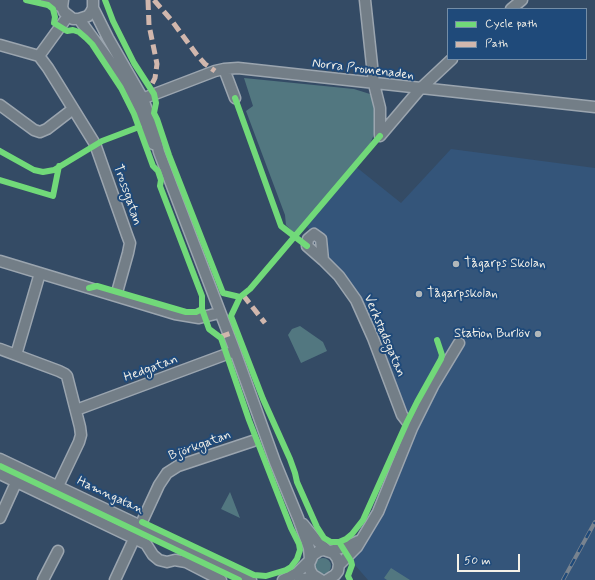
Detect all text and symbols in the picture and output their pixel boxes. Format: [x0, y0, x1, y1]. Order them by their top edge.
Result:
legend [447, 8, 587, 60]
text: Cycle path [485, 16, 537, 32]
text: Path [485, 36, 508, 52]
street label: Norra Promenaden [311, 56, 415, 84]
street label: Trossgatan [109, 163, 145, 227]
place label: Tågarps Skolan [464, 256, 545, 272]
marker: Tågarps Skolan [451, 259, 461, 269]
place label: Tågarpskolan [427, 286, 498, 302]
marker: Tågarpskolan [414, 289, 424, 299]
street label: Verkstadsgatan [360, 292, 408, 380]
place label: Station Burlöv [454, 326, 530, 342]
marker: Station Burlöv [533, 329, 543, 339]
street label: Hedgatan [122, 352, 180, 386]
street label: Björkgatan [167, 428, 233, 464]
street label: Hamngatan [74, 474, 146, 518]
scale bar [459, 546, 522, 572]
text: 50 m [464, 553, 491, 569]

